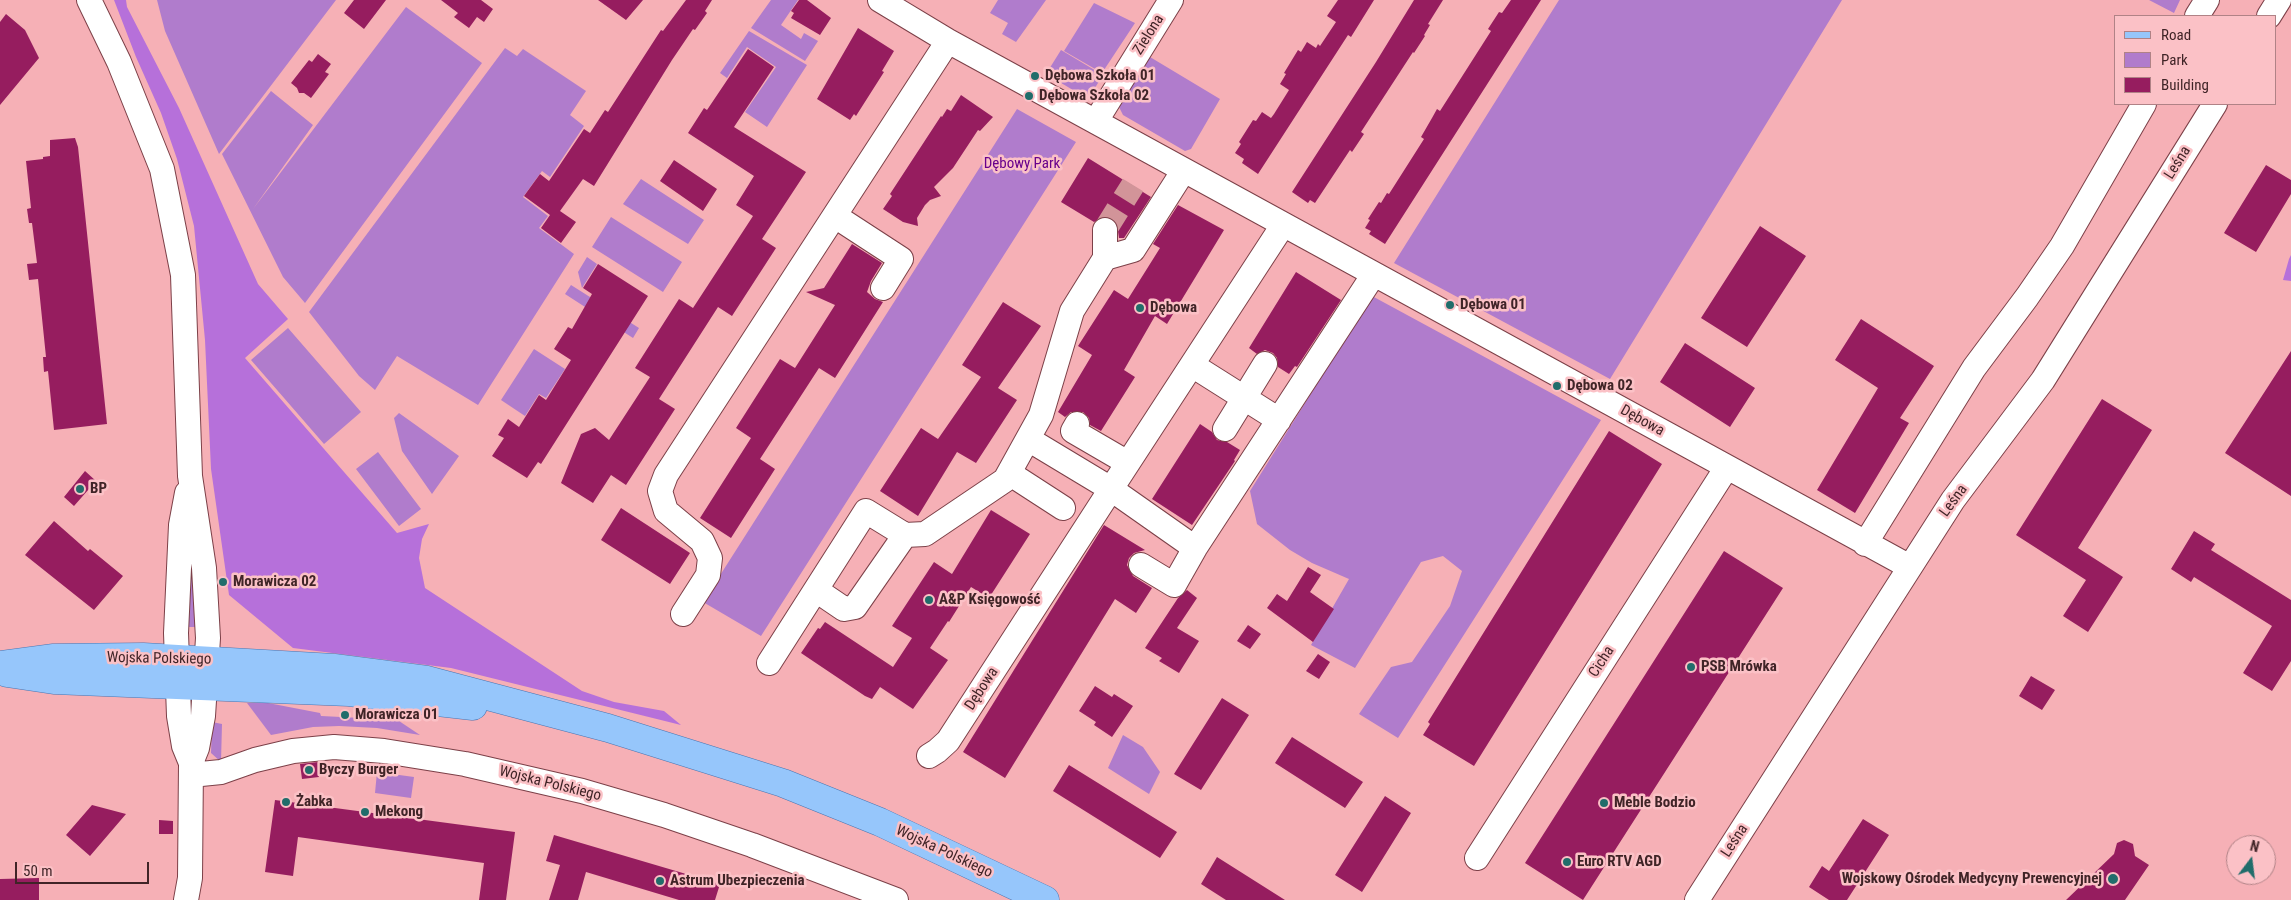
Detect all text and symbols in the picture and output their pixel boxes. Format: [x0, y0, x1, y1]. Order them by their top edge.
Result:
street label: Zielona [1130, 12, 1168, 58]
legend [2114, 15, 2276, 105]
text: Road [2161, 26, 2191, 44]
text: Park [2161, 51, 2188, 69]
place label: Dębowa Szkoła 01 [1045, 67, 1155, 85]
marker: Dębowa Szkoła 01 [1029, 70, 1041, 82]
text: Building [2161, 76, 2209, 94]
place label: Dębowa Szkoła 02 [1039, 87, 1149, 105]
marker: Dębowa Szkoła 02 [1023, 90, 1035, 102]
street label: Leśna [2161, 143, 2195, 183]
park label: Dębowy Park [984, 155, 1060, 173]
place label: Dębowa 01 [1460, 296, 1526, 314]
place label: Dębowa [1150, 299, 1197, 317]
marker: Dębowa 01 [1444, 299, 1456, 311]
marker: Dębowa [1134, 302, 1146, 314]
place label: Dębowa 02 [1567, 377, 1633, 395]
marker: Dębowa 02 [1551, 380, 1563, 392]
street label: Dębowa [1617, 402, 1667, 440]
place label: BP [90, 480, 107, 498]
street label: Leśna [1936, 481, 1972, 521]
marker: BP [74, 483, 86, 495]
place label: Morawicza 02 [233, 573, 316, 591]
marker: Morawicza 02 [217, 576, 229, 588]
place label: A&P Księgowość [939, 591, 1040, 609]
marker: A&P Księgowość [923, 594, 935, 606]
street label: Cicha [1585, 643, 1619, 681]
street label: Wojska Polskiego [107, 649, 211, 669]
place label: PSB Mrówka [1701, 658, 1777, 676]
marker: PSB Mrówka [1685, 661, 1697, 673]
street label: Dębowa [962, 664, 1002, 714]
place label: Morawicza 01 [355, 706, 438, 724]
marker: Morawicza 01 [339, 709, 351, 721]
place label: Byczy Burger [319, 761, 398, 779]
street label: Wojska Polskiego [497, 763, 603, 805]
marker: Byczy Burger [303, 764, 315, 776]
place label: Żabka [296, 793, 333, 811]
place label: Meble Bodzio [1614, 794, 1696, 812]
marker: Żabka [280, 796, 292, 808]
marker: Meble Bodzio [1598, 797, 1610, 809]
place label: Mekong [375, 803, 423, 821]
marker: Mekong [359, 806, 371, 818]
street label: Leśna [1718, 821, 1752, 861]
street label: Wojska Polskiego [893, 822, 995, 882]
north arrow [2226, 835, 2276, 885]
text: N [2248, 838, 2261, 855]
scale bar [18, 852, 151, 884]
place label: Euro RTV AGD [1577, 853, 1662, 871]
marker: Euro RTV AGD [1561, 856, 1573, 868]
text: 50 m [23, 862, 53, 880]
place label: Wojskowy Ośrodek Medycyny Prewencyjnej [1842, 870, 2102, 888]
place label: Astrum Ubezpieczenia [670, 872, 805, 890]
marker: Wojskowy Ośrodek Medycyny Prewencyjnej [2106, 872, 2120, 886]
marker: Astrum Ubezpieczenia [654, 875, 666, 887]

